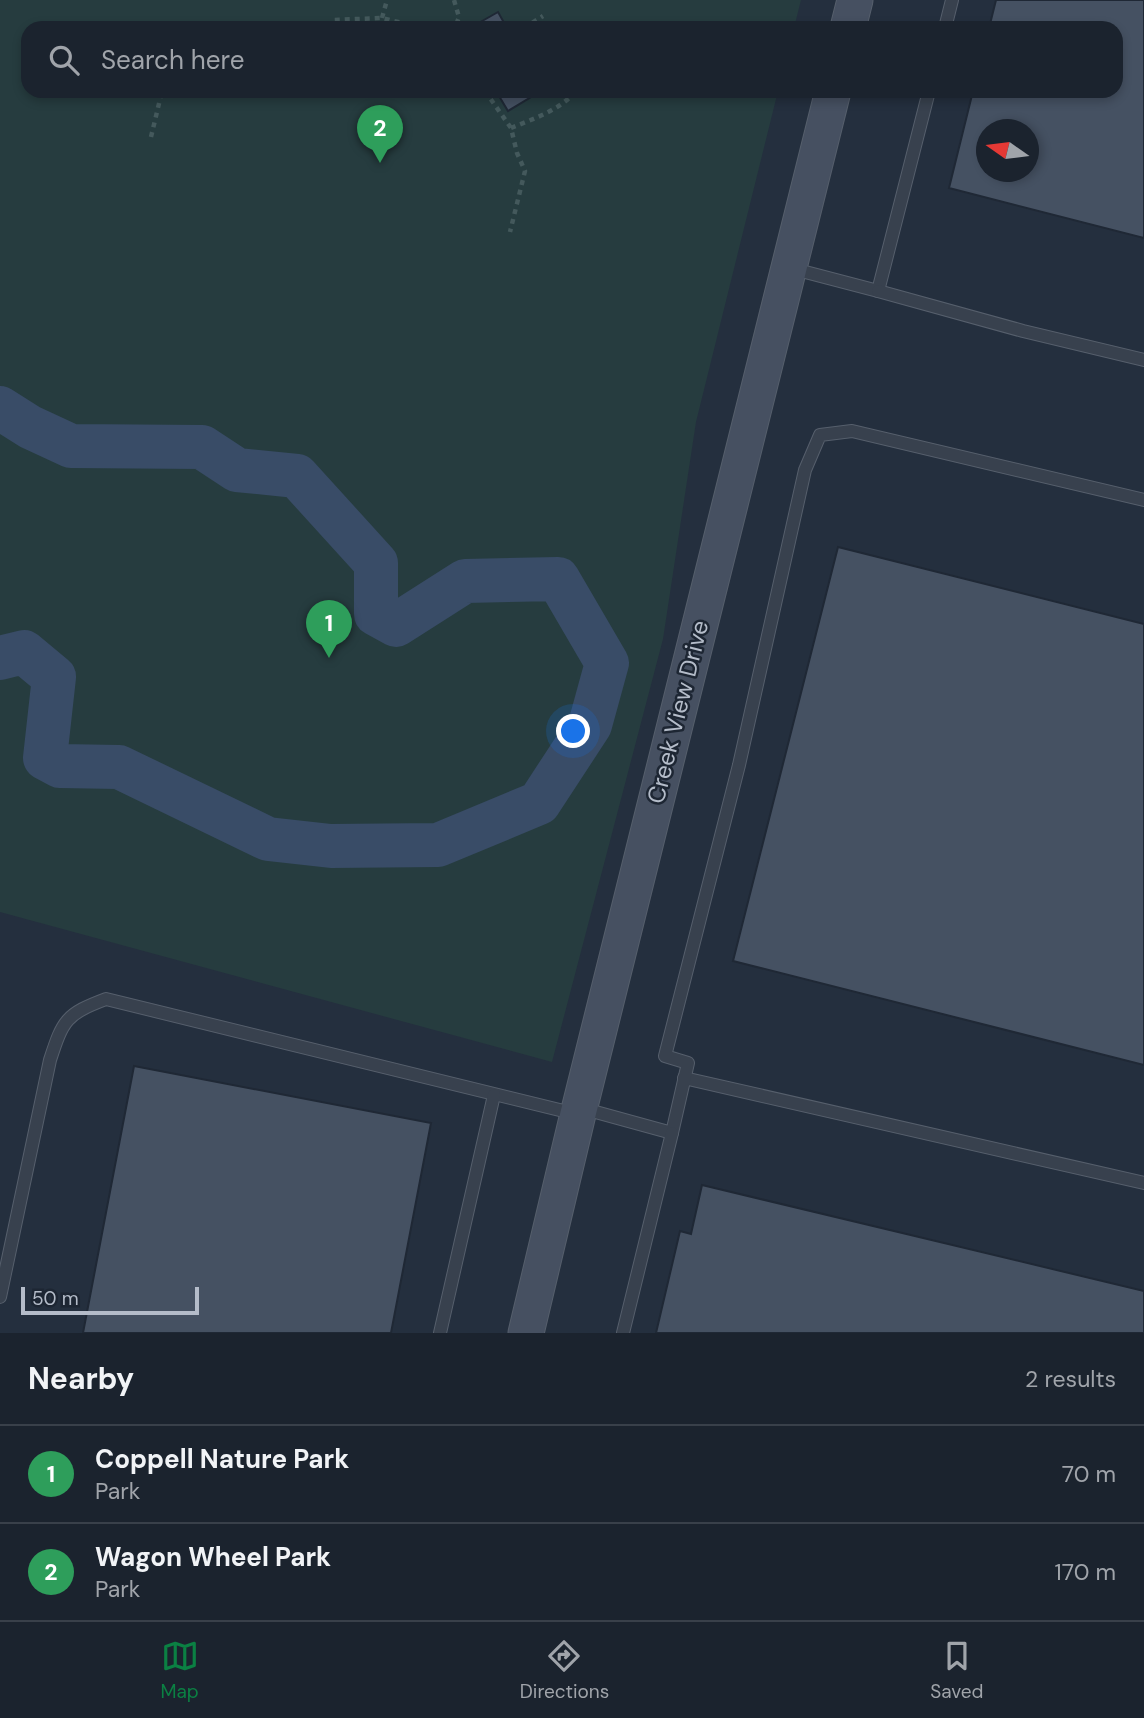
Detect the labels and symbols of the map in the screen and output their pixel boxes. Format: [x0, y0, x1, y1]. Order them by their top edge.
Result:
pin: 2 [357, 105, 403, 163]
north arrow [976, 119, 1039, 182]
pin: 1 [306, 600, 352, 658]
street label: Creek View Drive [640, 617, 715, 807]
your location [556, 714, 590, 748]
scale bar [21, 1284, 200, 1316]

